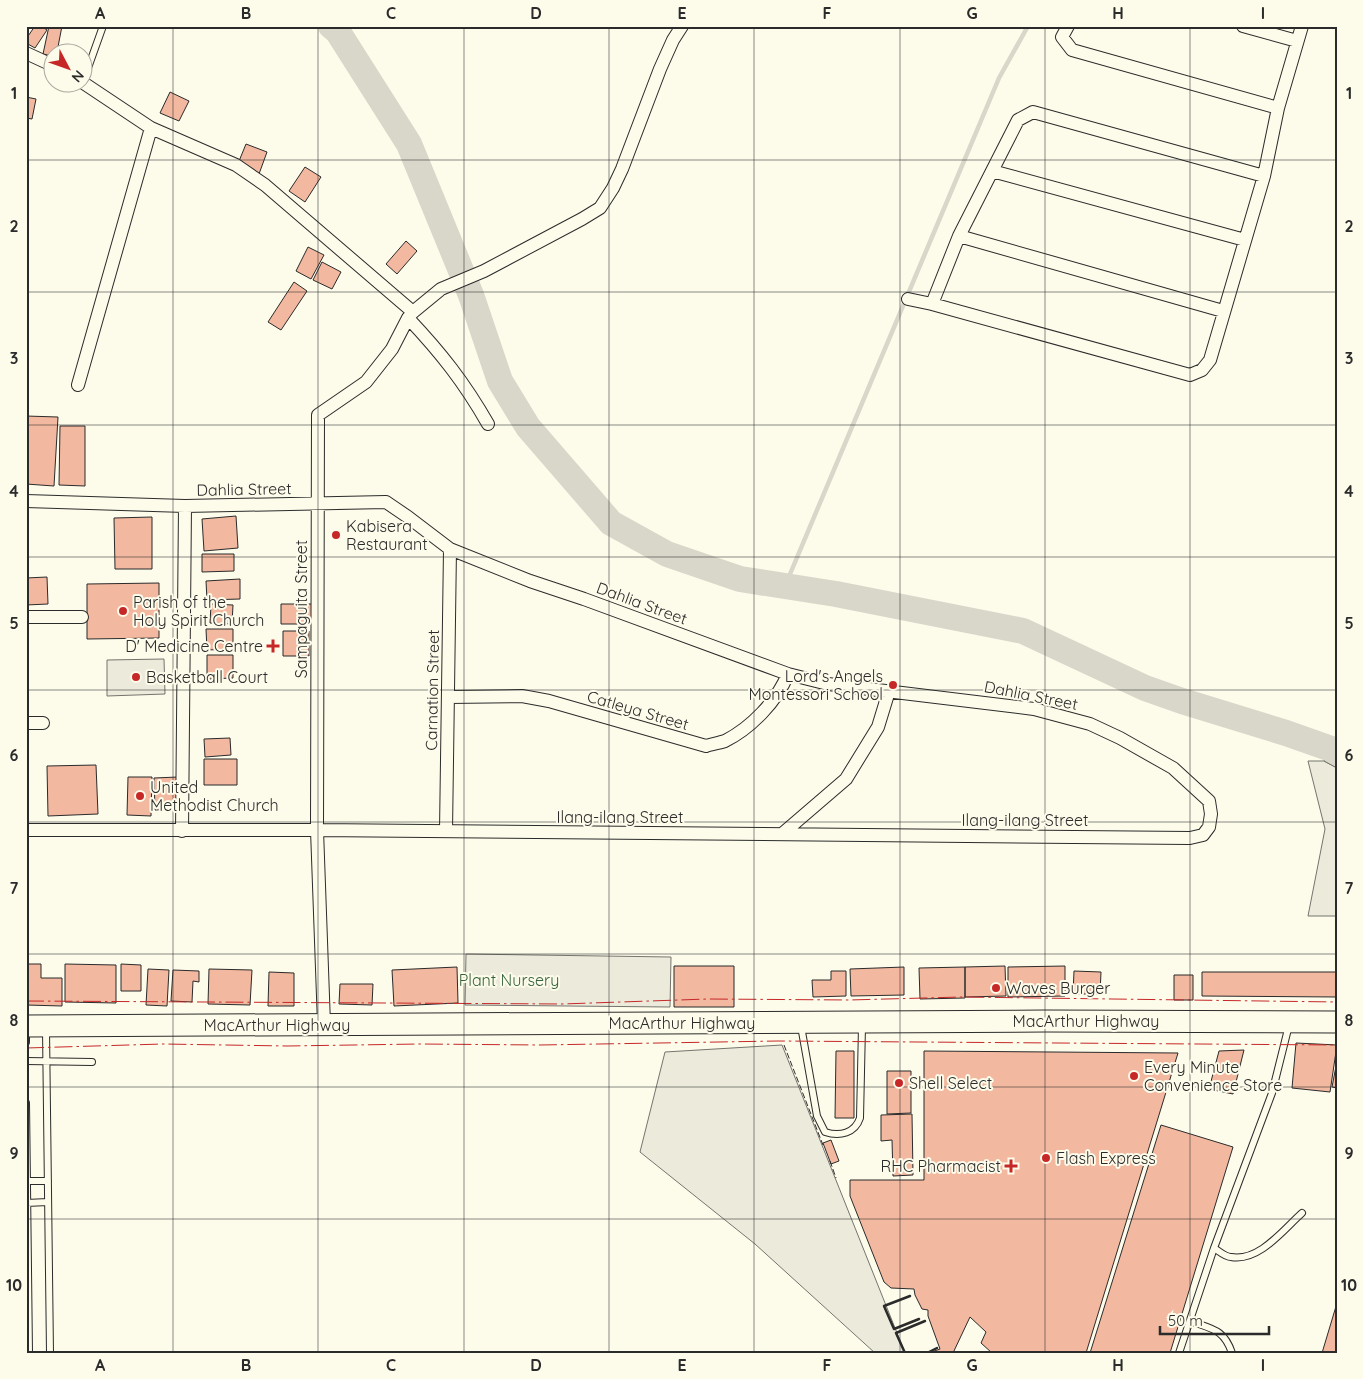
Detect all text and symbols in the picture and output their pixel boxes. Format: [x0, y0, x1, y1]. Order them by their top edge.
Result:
text: A [95, 3, 106, 23]
text: B [241, 3, 251, 23]
text: C [386, 3, 396, 23]
text: D [530, 3, 542, 23]
text: E [677, 3, 687, 23]
text: F [823, 3, 832, 23]
text: G [966, 3, 978, 23]
text: H [1112, 3, 1124, 23]
text: I [1261, 3, 1265, 23]
north arrow [42, 42, 92, 92]
text: N [68, 67, 88, 86]
text: 1 [11, 83, 17, 103]
text: 1 [1346, 83, 1352, 103]
text: 2 [9, 216, 19, 236]
text: 2 [1344, 216, 1354, 236]
text: 3 [10, 348, 18, 368]
text: 3 [1345, 348, 1353, 368]
street label: Dahlia Street [196, 478, 292, 500]
text: 4 [9, 481, 19, 501]
text: 4 [1344, 481, 1354, 501]
place label: Kabisera Restaurant [346, 516, 428, 554]
marker: Kabisera Restaurant [330, 529, 342, 541]
street label: Sampaguita Street [291, 540, 311, 678]
street label: Dahlia Street [594, 577, 690, 629]
place label: Parish of the Holy Spirit Church [133, 592, 264, 630]
marker: Parish of the Holy Spirit Church [117, 605, 129, 617]
text: 5 [9, 613, 19, 633]
text: 5 [1344, 613, 1354, 633]
street label: Carnation Street [421, 629, 443, 751]
place label: D' Medicine Centre [125, 636, 263, 656]
marker: D' Medicine Centre [267, 640, 279, 652]
place label: Lord's Angels Montessori School [748, 666, 883, 704]
place label: Basketball Court [146, 667, 268, 687]
marker: Basketball Court [130, 671, 142, 683]
street label: Dahlia Street [982, 676, 1080, 714]
marker: Lord's Angels Montessori School [887, 679, 899, 691]
street label: Catleya Street [585, 686, 691, 734]
text: 6 [10, 745, 19, 765]
text: 6 [1345, 745, 1354, 765]
place label: United Methodist Church [150, 777, 279, 815]
marker: United Methodist Church [134, 790, 146, 802]
street label: Ilang-ilang Street [557, 807, 683, 827]
street label: Ilang-ilang Street [962, 810, 1088, 830]
text: 7 [10, 878, 19, 898]
text: 7 [1345, 878, 1354, 898]
park label: Plant Nursery [459, 970, 559, 990]
place label: Waves Burger [1006, 978, 1110, 998]
marker: Waves Burger [990, 982, 1002, 994]
text: 8 [10, 1010, 19, 1030]
text: 8 [1345, 1010, 1354, 1030]
street label: MacArthur Highway [1013, 1011, 1159, 1031]
street label: MacArthur Highway [609, 1013, 755, 1033]
street label: MacArthur Highway [204, 1015, 350, 1035]
place label: Every Minute Convenience Store [1144, 1057, 1282, 1095]
marker: Every Minute Convenience Store [1128, 1070, 1140, 1082]
place label: Shell Select [909, 1073, 992, 1093]
marker: Shell Select [893, 1077, 905, 1089]
text: 9 [9, 1143, 19, 1163]
text: 9 [1344, 1143, 1354, 1163]
place label: Flash Express [1056, 1148, 1156, 1168]
marker: Flash Express [1040, 1152, 1052, 1164]
place label: RHC Pharmacist [881, 1156, 1001, 1176]
marker: RHC Pharmacist [1005, 1160, 1017, 1172]
text: 10 [6, 1275, 22, 1295]
text: 10 [1341, 1275, 1357, 1295]
scale bar [1160, 1304, 1269, 1336]
text: 50 m [1168, 1311, 1203, 1330]
text: A [95, 1355, 106, 1375]
text: B [241, 1355, 251, 1375]
text: C [386, 1355, 396, 1375]
text: D [530, 1355, 542, 1375]
text: E [677, 1355, 687, 1375]
text: F [823, 1355, 832, 1375]
text: G [966, 1355, 978, 1375]
text: H [1112, 1355, 1124, 1375]
text: I [1261, 1355, 1265, 1375]

